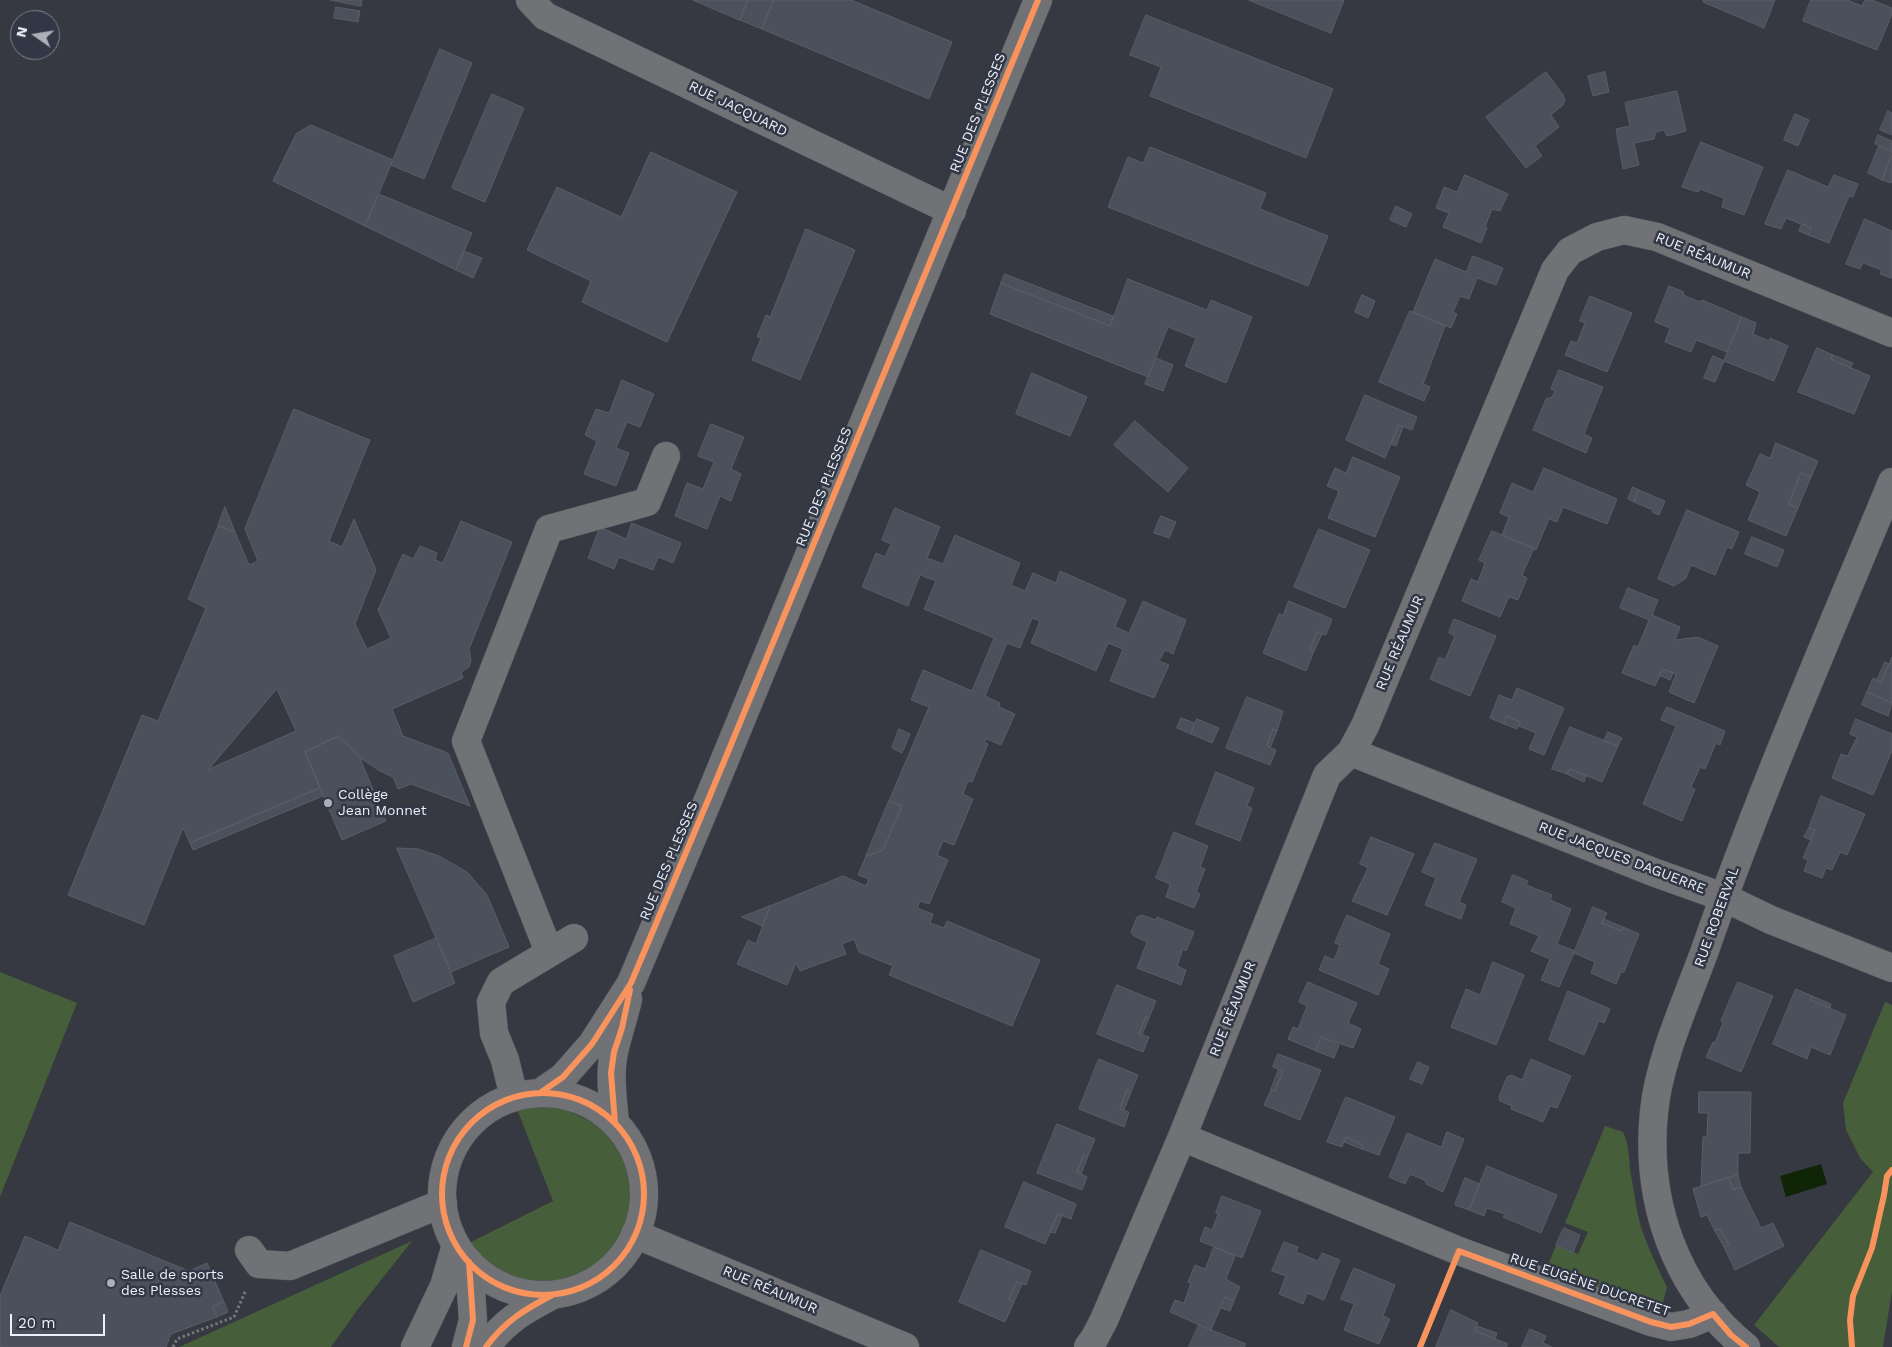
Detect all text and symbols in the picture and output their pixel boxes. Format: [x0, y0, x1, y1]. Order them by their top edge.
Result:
north arrow [10, 10, 60, 60]
text: N [12, 25, 30, 39]
street label: RUE DES PLESSES [946, 51, 1010, 175]
street label: RUE JACQUARD [686, 78, 790, 140]
street label: RUE RÉAUMUR [1653, 229, 1753, 283]
street label: RUE DES PLESSES [792, 425, 856, 549]
street label: RUE RÉAUMUR [1372, 593, 1428, 693]
place label: Collège Jean Monnet [338, 787, 427, 820]
marker: Collège Jean Monnet [322, 797, 334, 809]
street label: RUE DES PLESSES [636, 799, 702, 923]
street label: RUE JACQUES DAGUERRE [1536, 818, 1708, 898]
street label: RUE ROBERVAL [1691, 864, 1743, 970]
street label: RUE RÉAUMUR [1206, 959, 1260, 1059]
street label: RUE EUGÈNE DUCRETET [1508, 1250, 1672, 1320]
street label: RUE RÉAUMUR [720, 1262, 820, 1318]
place label: Salle de sports des Plesses [121, 1267, 224, 1300]
marker: Salle de sports des Plesses [105, 1277, 117, 1289]
scale bar [12, 1304, 108, 1336]
text: 20 m [18, 1314, 56, 1332]

